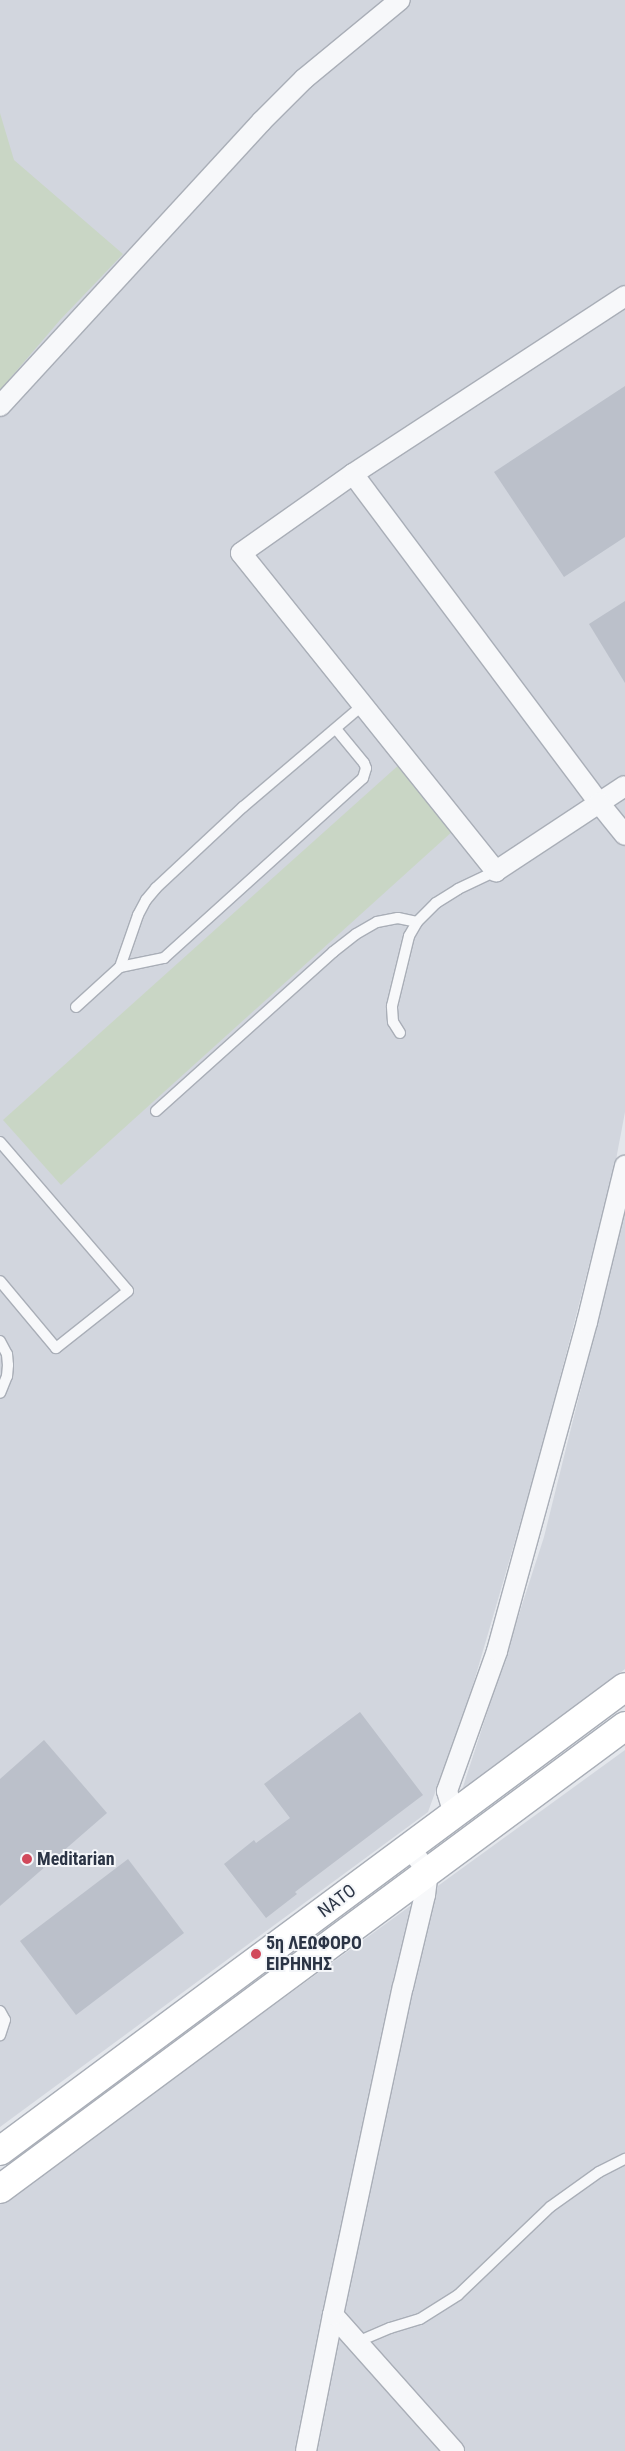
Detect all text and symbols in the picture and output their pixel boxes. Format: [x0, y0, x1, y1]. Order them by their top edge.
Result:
place label: Meditarian [37, 1848, 115, 1870]
marker: Meditarian [21, 1853, 33, 1865]
street label: ΝΑΤΟ [314, 1880, 360, 1922]
place label: 5η ΛΕΩΦΟΡΟ ΕΙΡΗΝΗΣ [266, 1933, 362, 1976]
marker: 5η ΛΕΩΦΟΡΟ ΕΙΡΗΝΗΣ [250, 1948, 262, 1960]

